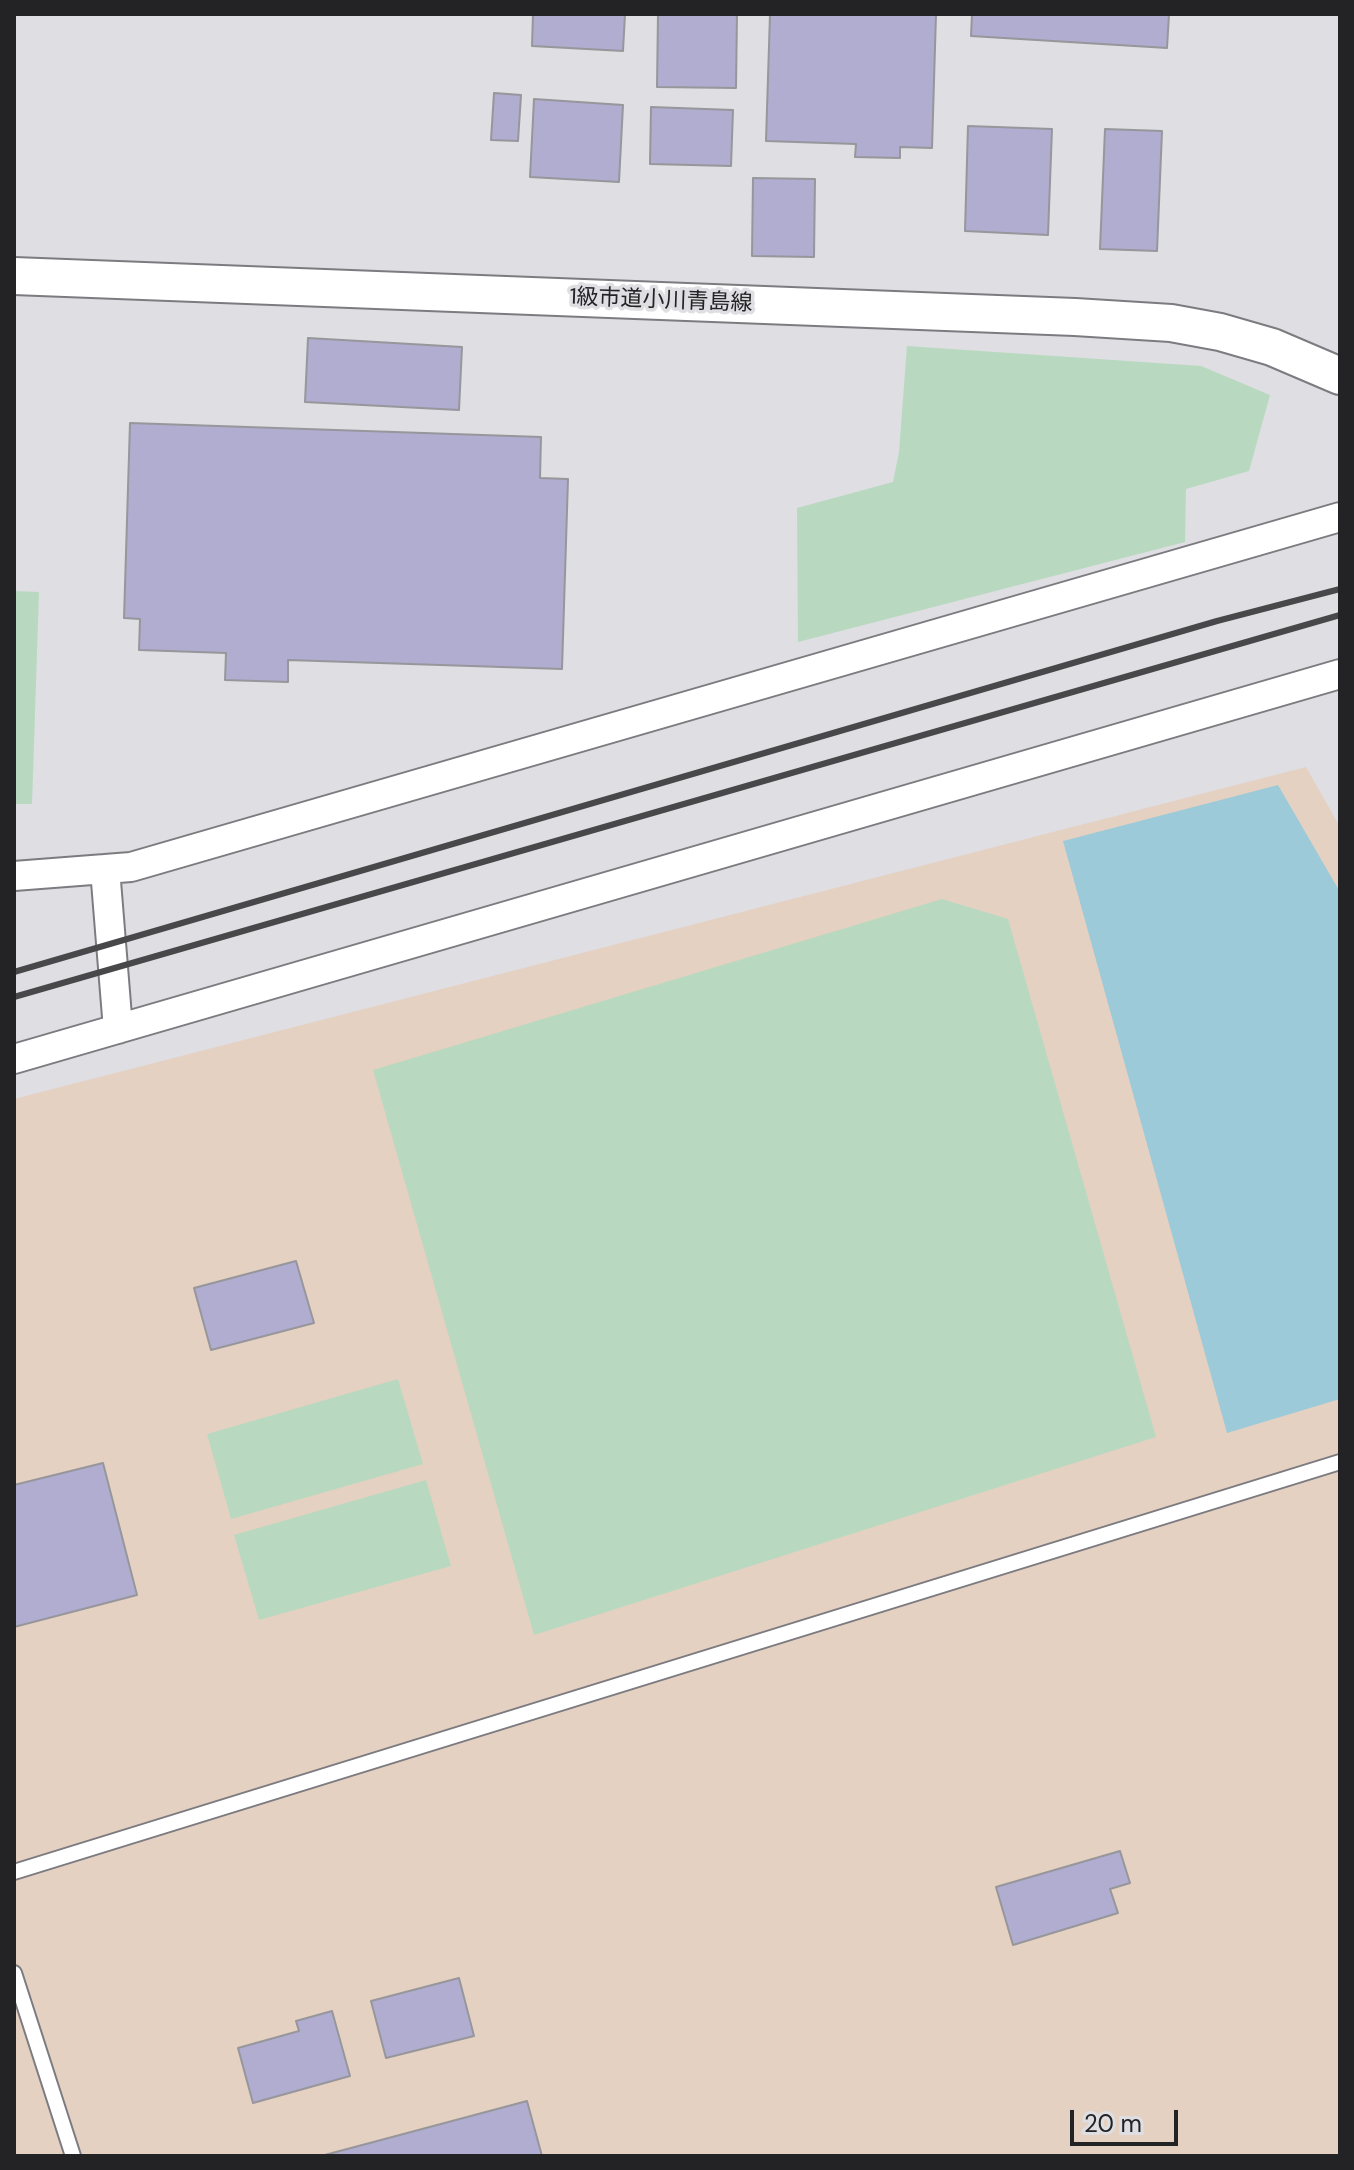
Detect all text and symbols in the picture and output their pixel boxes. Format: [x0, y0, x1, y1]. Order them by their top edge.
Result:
street label: 1級市道小川青島線 [569, 285, 753, 317]
scale bar [1074, 2094, 1182, 2144]
text: 20 m [1084, 2108, 1142, 2139]

